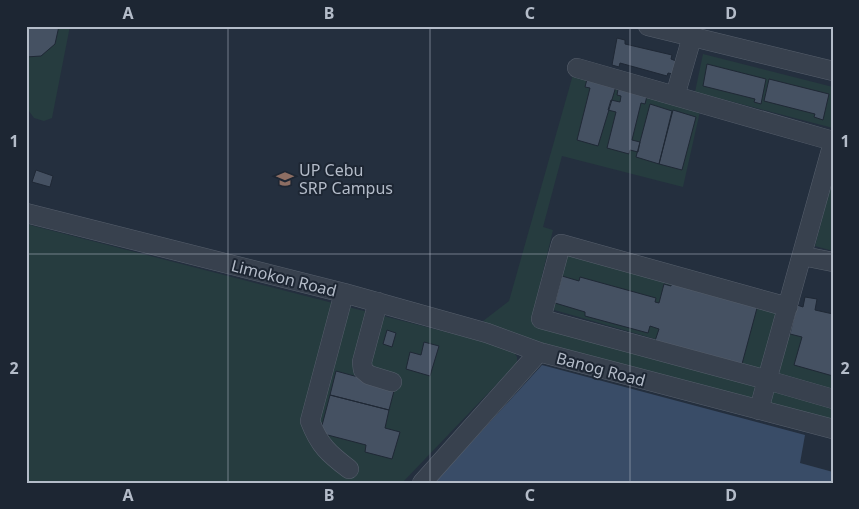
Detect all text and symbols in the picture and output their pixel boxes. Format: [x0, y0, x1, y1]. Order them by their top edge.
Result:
text: A [122, 2, 134, 24]
text: B [324, 2, 334, 24]
text: C [525, 2, 535, 24]
text: D [725, 2, 737, 24]
text: 1 [9, 130, 19, 152]
text: 1 [840, 130, 850, 152]
place label: UP Cebu SRP Campus [299, 159, 393, 199]
school or university icon: UP Cebu SRP Campus [275, 169, 295, 189]
street label: Limokon Road [229, 254, 339, 302]
street label: Banog Road [554, 347, 648, 391]
text: 2 [9, 357, 19, 379]
text: 2 [840, 357, 850, 379]
text: A [122, 484, 134, 506]
text: B [324, 484, 334, 506]
text: C [525, 484, 535, 506]
text: D [725, 484, 737, 506]

